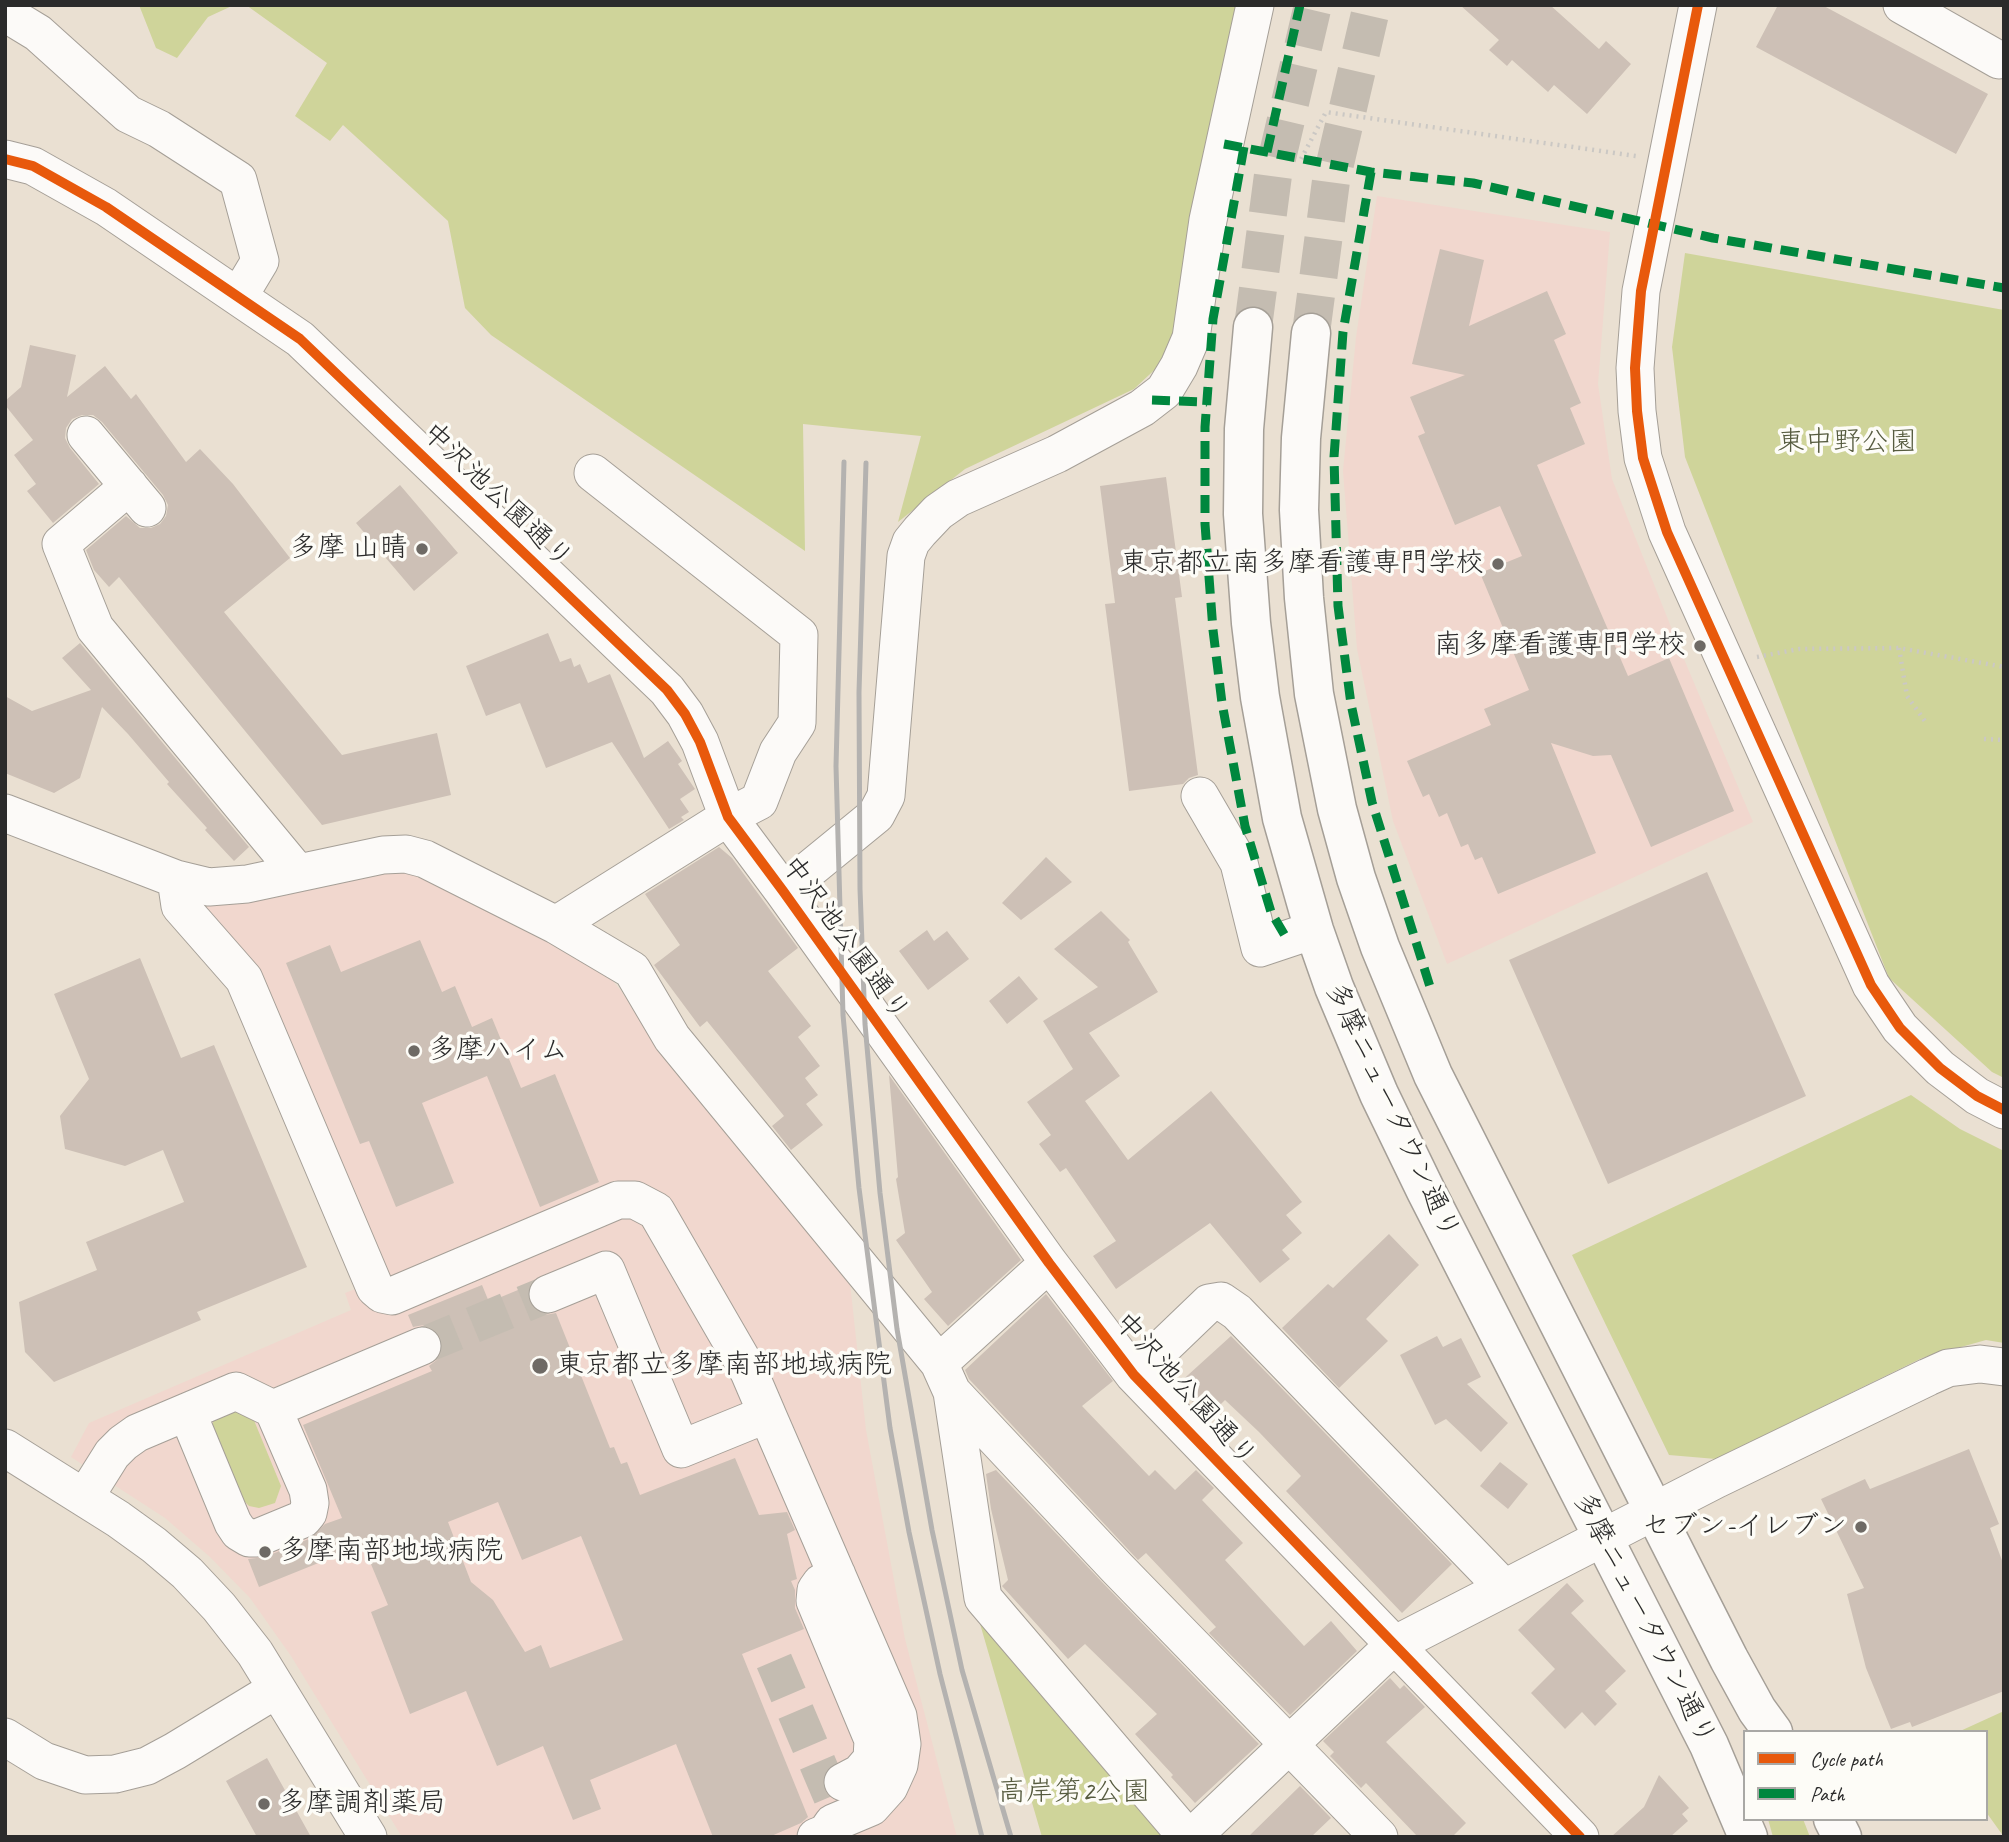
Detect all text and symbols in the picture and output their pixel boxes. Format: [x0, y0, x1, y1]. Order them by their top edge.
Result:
street label: 中沢池公園通り [415, 416, 579, 576]
park label: 東中野公園 [1777, 426, 1917, 460]
place label: 多摩 山晴 [289, 532, 408, 566]
marker: 多摩 山晴 [414, 541, 430, 557]
place label: 東京都立南多摩看護専門学校 [1120, 547, 1484, 581]
marker: 東京都立南多摩看護専門学校 [1490, 556, 1506, 572]
place label: 南多摩看護専門学校 [1434, 629, 1686, 663]
marker: 南多摩看護専門学校 [1692, 638, 1708, 654]
street label: 中沢池公園通り [774, 850, 916, 1028]
street label: 多摩ニュータウン通り [1318, 977, 1466, 1245]
place label: 多摩ハイム [428, 1034, 568, 1068]
marker: 多摩ハイム [406, 1043, 422, 1059]
street label: 中沢池公園通り [1107, 1306, 1263, 1474]
place label: 東京都立多摩南部地域病院 [556, 1349, 892, 1383]
marker: 東京都立多摩南部地域病院 [530, 1356, 550, 1376]
street label: 多摩ニュータウン通り [1565, 1487, 1723, 1751]
place label: セブン-イレブン [1642, 1510, 1847, 1544]
marker: セブン-イレブン [1853, 1519, 1869, 1535]
place label: 多摩南部地域病院 [279, 1535, 503, 1569]
marker: 多摩南部地域病院 [257, 1544, 273, 1560]
legend [1743, 1730, 1988, 1821]
text: Cycle path [1810, 1746, 1883, 1772]
park label: 高岸第2公園 [998, 1776, 1150, 1810]
text: Path [1810, 1781, 1845, 1807]
place label: 多摩調剤薬局 [278, 1787, 446, 1821]
marker: 多摩調剤薬局 [256, 1796, 272, 1812]

